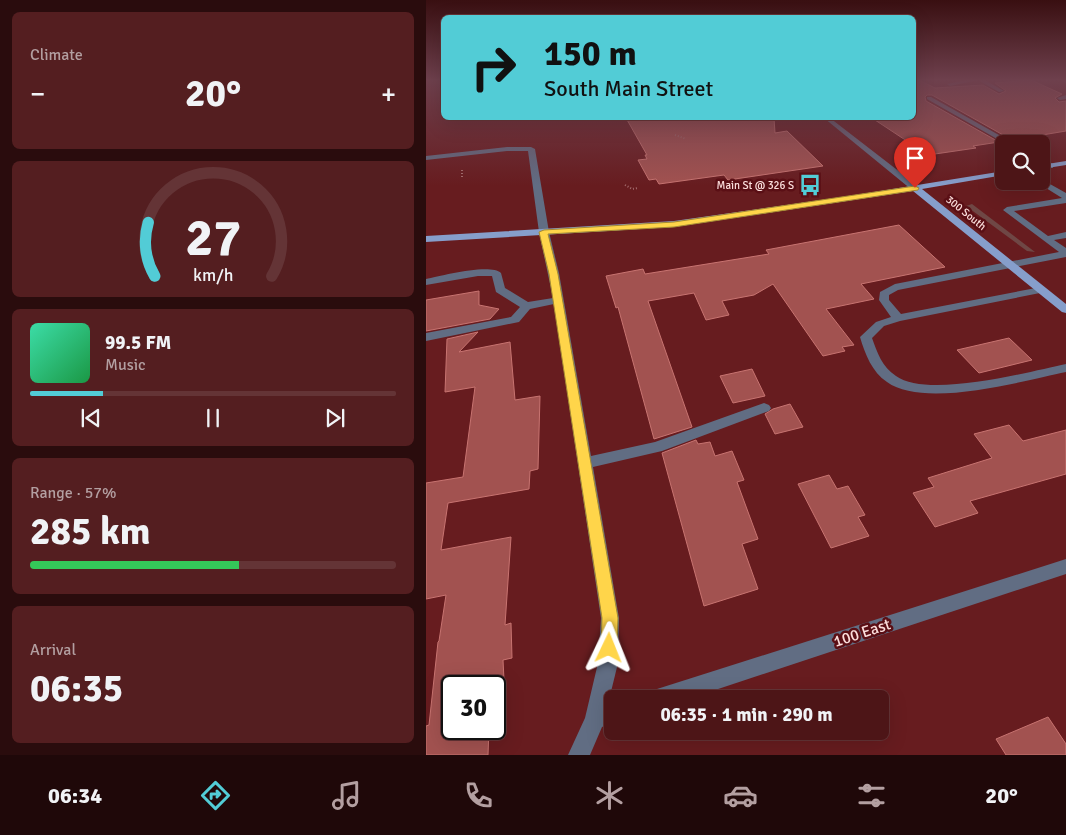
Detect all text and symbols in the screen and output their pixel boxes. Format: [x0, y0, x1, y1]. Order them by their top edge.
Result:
text: 150 m [544, 32, 637, 75]
icon: right [461, 35, 526, 100]
text: Climate [30, 45, 83, 65]
text: 20° [185, 70, 241, 117]
text: South Main Street [544, 75, 713, 102]
text: − [30, 77, 45, 111]
text: + [381, 77, 396, 111]
map controls [995, 135, 1050, 190]
button: search [995, 135, 1050, 190]
pin [894, 137, 936, 188]
icon: arrive [901, 144, 929, 172]
bus stop icon: Main St @ 326 S [797, 172, 823, 198]
place label: Main St @ 326 S [717, 179, 794, 192]
street label: 300 South [943, 193, 989, 233]
text: 27 [185, 206, 241, 270]
text: km/h [193, 264, 233, 286]
text: 99.5 FM [105, 331, 171, 355]
text: Music [105, 355, 146, 375]
icon: previous [77, 404, 105, 432]
icon: pause [199, 404, 227, 432]
icon: next [321, 404, 349, 432]
text: Range · 57% [30, 483, 116, 503]
text: 285 km [30, 508, 151, 555]
street label: 100 East [831, 614, 894, 652]
position arrow [582, 621, 634, 673]
text: Arrival [30, 640, 76, 660]
text: 06:35 [30, 665, 123, 712]
speed limit sign: 30 [441, 675, 506, 740]
text: 06:35 · 1 min · 290 m [660, 703, 833, 727]
icon: directions [198, 778, 233, 813]
icon: music [329, 778, 364, 813]
icon: phone [461, 778, 496, 813]
icon: climate [592, 778, 627, 813]
icon: car [723, 778, 758, 813]
icon: filters [854, 778, 889, 813]
text: 06:34 [48, 782, 102, 809]
text: 20° [985, 782, 1018, 809]

